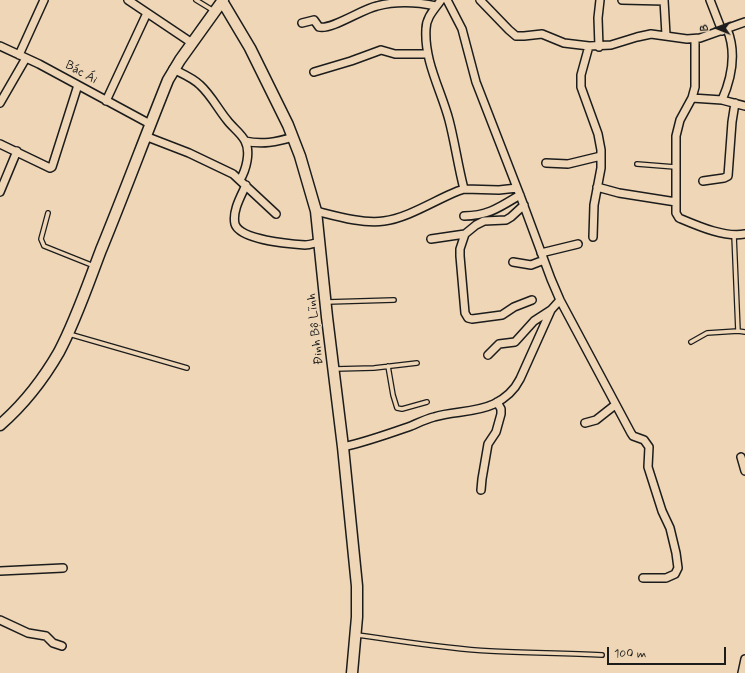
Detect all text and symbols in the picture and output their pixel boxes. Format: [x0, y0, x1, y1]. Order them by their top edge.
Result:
north arrow [697, 8, 737, 48]
text: B [698, 24, 712, 31]
street label: Bác Ái [62, 58, 100, 88]
street label: Đinh Bộ Lĩnh [304, 292, 328, 366]
scale bar [609, 639, 728, 665]
text: 100 m [614, 646, 646, 662]

